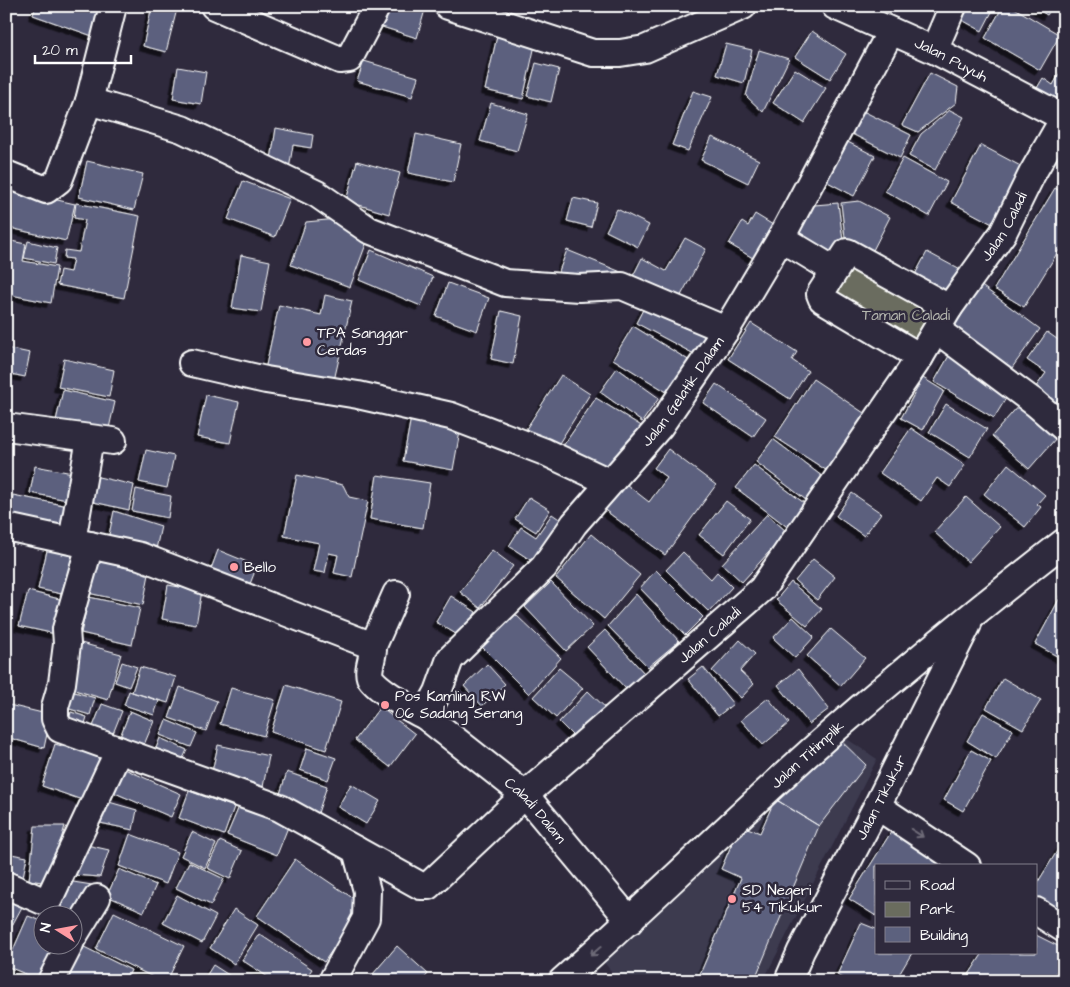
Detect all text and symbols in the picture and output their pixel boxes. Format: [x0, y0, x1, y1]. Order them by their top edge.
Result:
scale bar [35, 32, 131, 64]
street label: Jalan Puyuh [911, 32, 992, 87]
text: 20 m [42, 40, 78, 61]
street label: Jalan Caladi [975, 187, 1033, 266]
park label: Taman Caladi [862, 305, 951, 326]
place label: TPA Sanggar Cerdas [317, 323, 408, 361]
street label: Jalan Gelatik Dalam [636, 332, 729, 451]
marker: TPA Sanggar Cerdas [301, 336, 313, 348]
place label: Bello [244, 557, 276, 578]
marker: Bello [228, 561, 240, 573]
street label: Jalan Caladi [673, 601, 746, 668]
place label: Pos Kamling RW 06 Sadang Serang [395, 686, 523, 725]
marker: Pos Kamling RW 06 Sadang Serang [379, 699, 391, 711]
street label: Jalan Titimplik [766, 716, 849, 793]
street label: Jalan Tikukur [851, 751, 911, 843]
street label: Caladi Dalam [500, 772, 572, 848]
one-way arrow [910, 828, 924, 838]
legend [875, 864, 1038, 954]
text: Road [920, 875, 955, 896]
place label: SD Negeri 54 Tikukur [742, 880, 822, 918]
marker: SD Negeri 54 Tikukur [726, 893, 738, 905]
text: Park [920, 899, 955, 920]
north arrow [32, 904, 82, 954]
text: N [36, 921, 57, 934]
text: Building [920, 925, 968, 947]
one-way arrow [590, 945, 603, 957]

